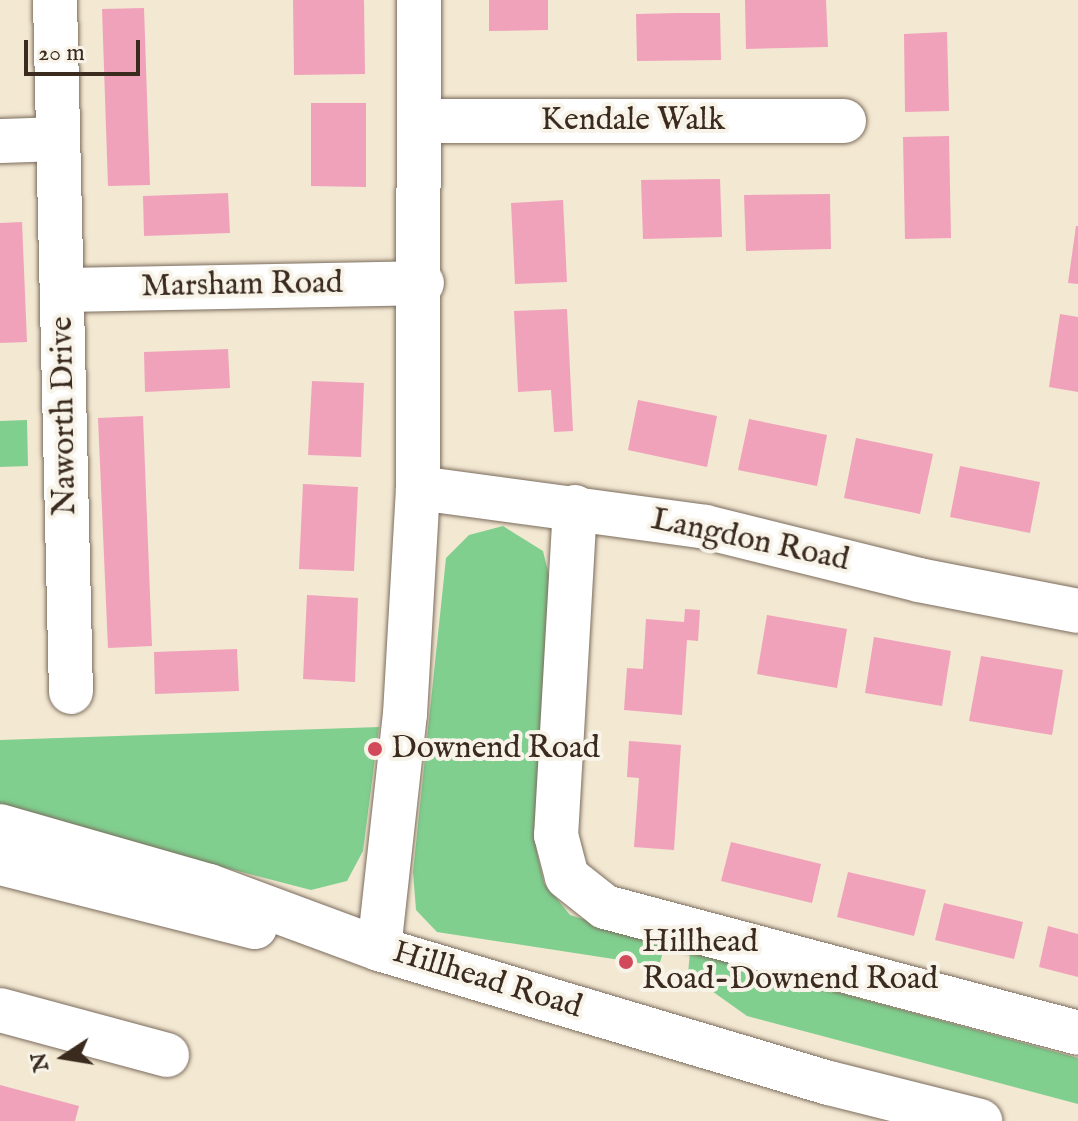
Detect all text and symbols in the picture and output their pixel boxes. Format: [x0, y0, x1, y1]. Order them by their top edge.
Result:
scale bar [28, 24, 144, 74]
text: 20 m [38, 38, 85, 69]
street label: Kendale Walk [541, 102, 725, 140]
street label: Marsham Road [141, 265, 343, 307]
street label: Naworth Drive [44, 316, 86, 516]
street label: Langdon Road [648, 501, 852, 581]
place label: Downend Road [391, 730, 600, 768]
marker: Downend Road [366, 740, 384, 758]
place label: Hillhead Road-Downend Road [642, 925, 938, 1000]
street label: Hillhead Road [388, 934, 586, 1028]
marker: Hillhead Road-Downend Road [617, 953, 635, 971]
north arrow [24, 1017, 104, 1097]
text: N [25, 1050, 56, 1074]

